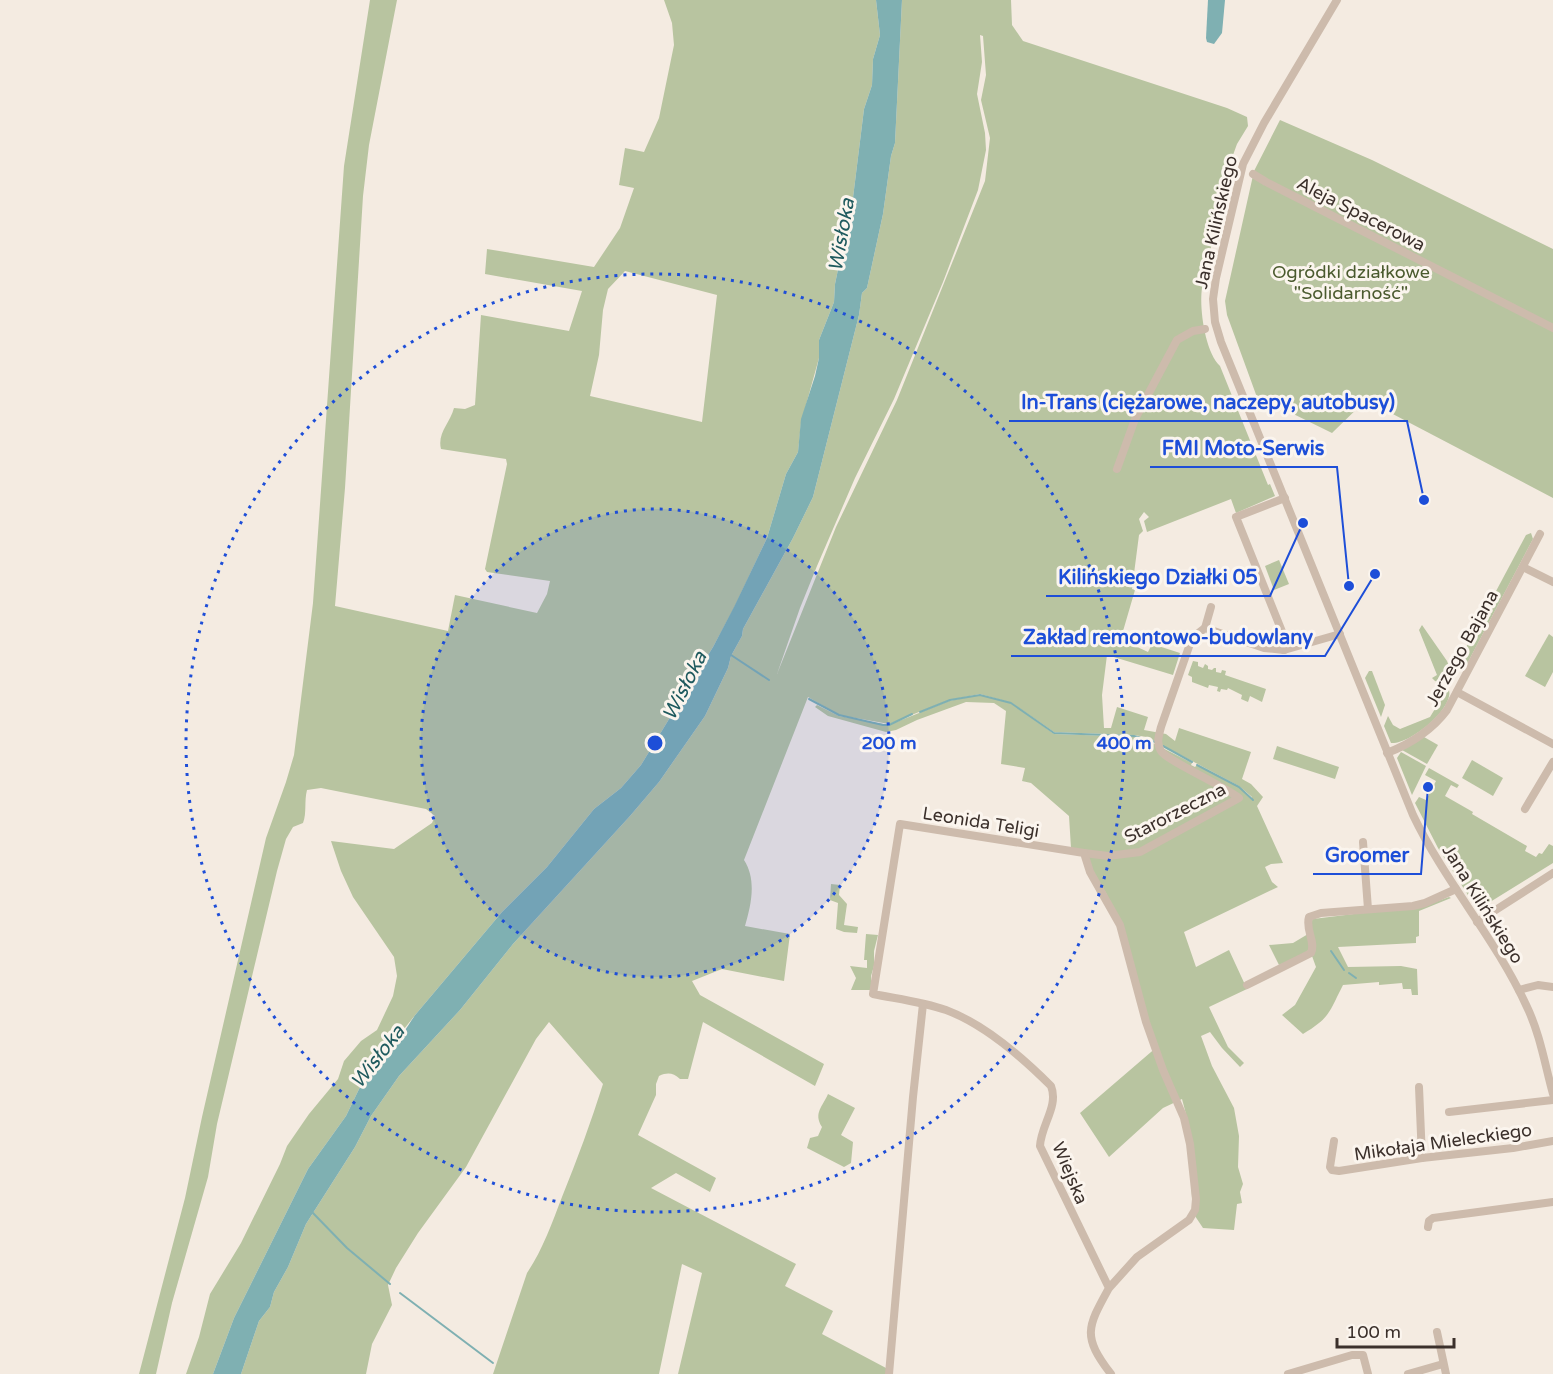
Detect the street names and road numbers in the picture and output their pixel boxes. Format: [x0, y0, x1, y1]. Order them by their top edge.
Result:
street label: Jana Kilińskiego [1190, 153, 1242, 291]
street label: Aleja Spacerowa [1293, 172, 1429, 256]
street label: Jerzego Bajana [1421, 586, 1503, 710]
street label: Starorzeczna [1121, 778, 1229, 848]
street label: Leonida Teligi [921, 802, 1041, 842]
street label: Jana Kilińskiego [1438, 840, 1528, 968]
street label: Mikołaja Mieleckiego [1353, 1119, 1533, 1165]
street label: Wiejska [1047, 1138, 1093, 1208]

